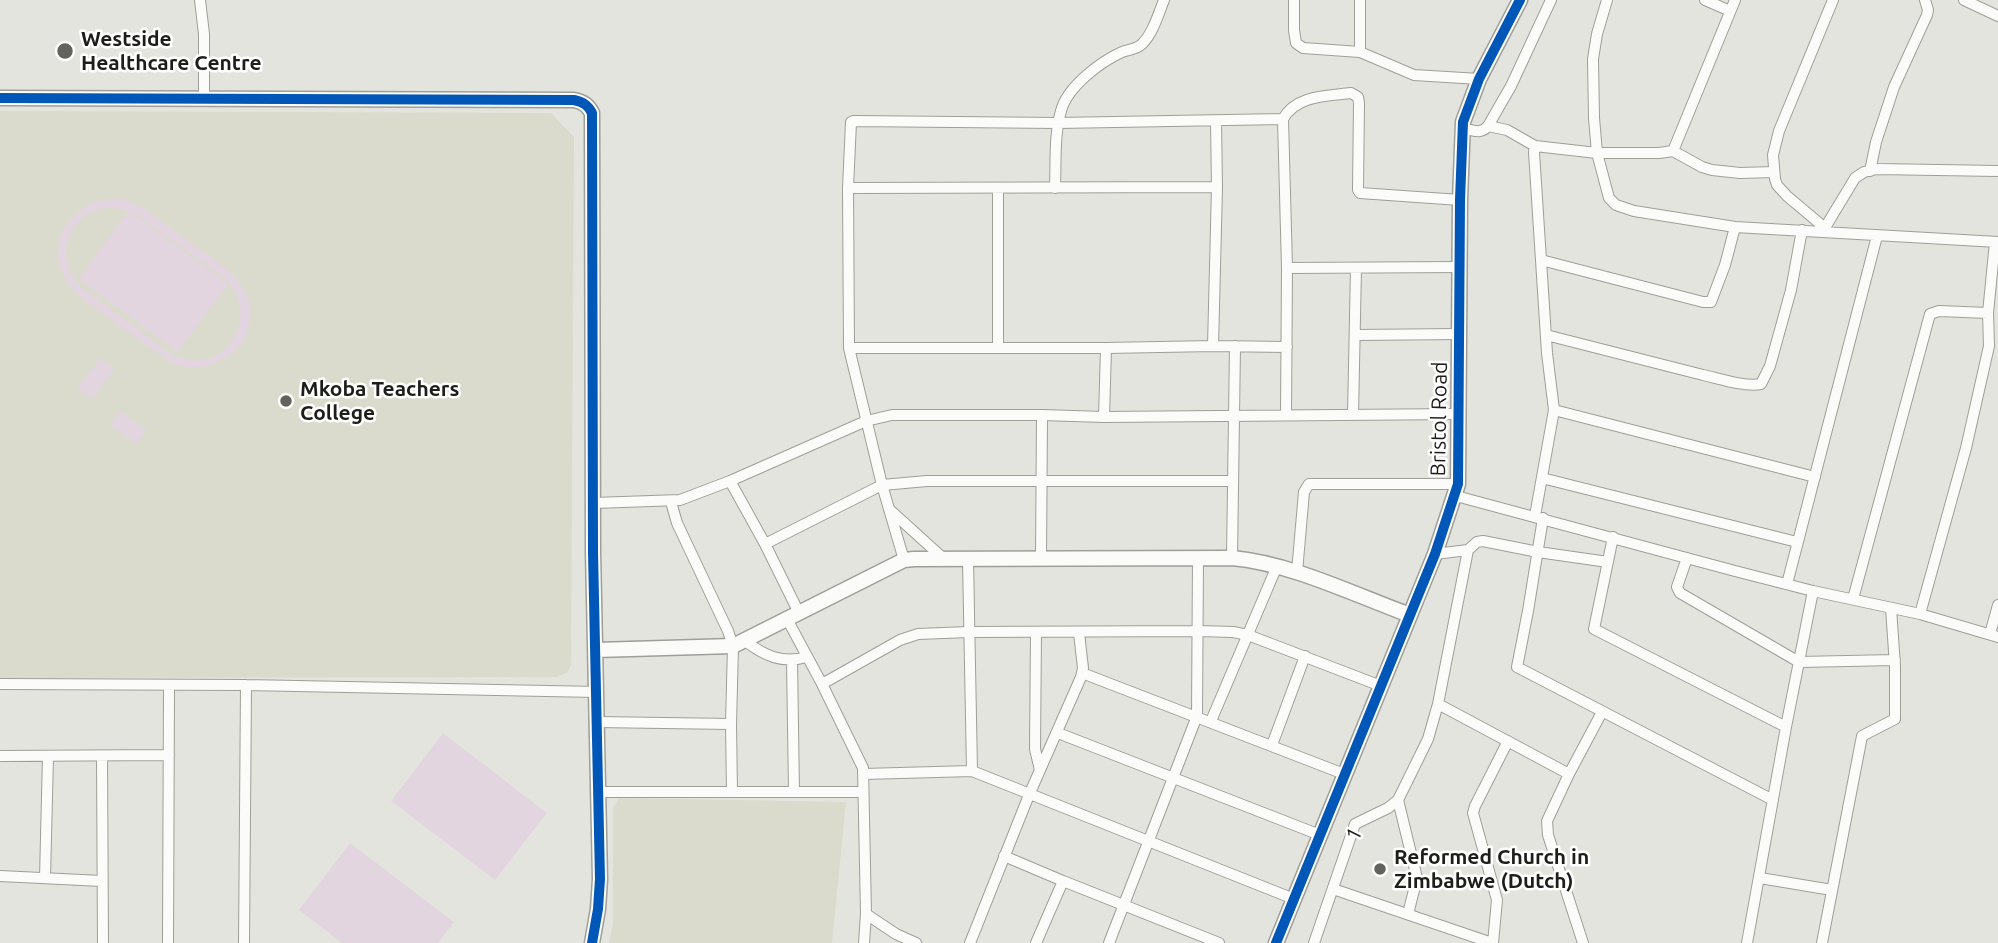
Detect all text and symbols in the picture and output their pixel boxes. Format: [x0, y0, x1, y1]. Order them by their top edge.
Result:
place label: Westside Healthcare Centre [81, 26, 261, 76]
marker: Westside Healthcare Centre [55, 41, 75, 61]
street label: Bristol Road [1425, 361, 1453, 477]
place label: Mkoba Teachers College [300, 376, 459, 426]
marker: Mkoba Teachers College [278, 393, 294, 409]
street label: 1 [1340, 823, 1368, 845]
place label: Reformed Church in Zimbabwe (Dutch) [1394, 844, 1589, 894]
marker: Reformed Church in Zimbabwe (Dutch) [1372, 861, 1388, 877]

